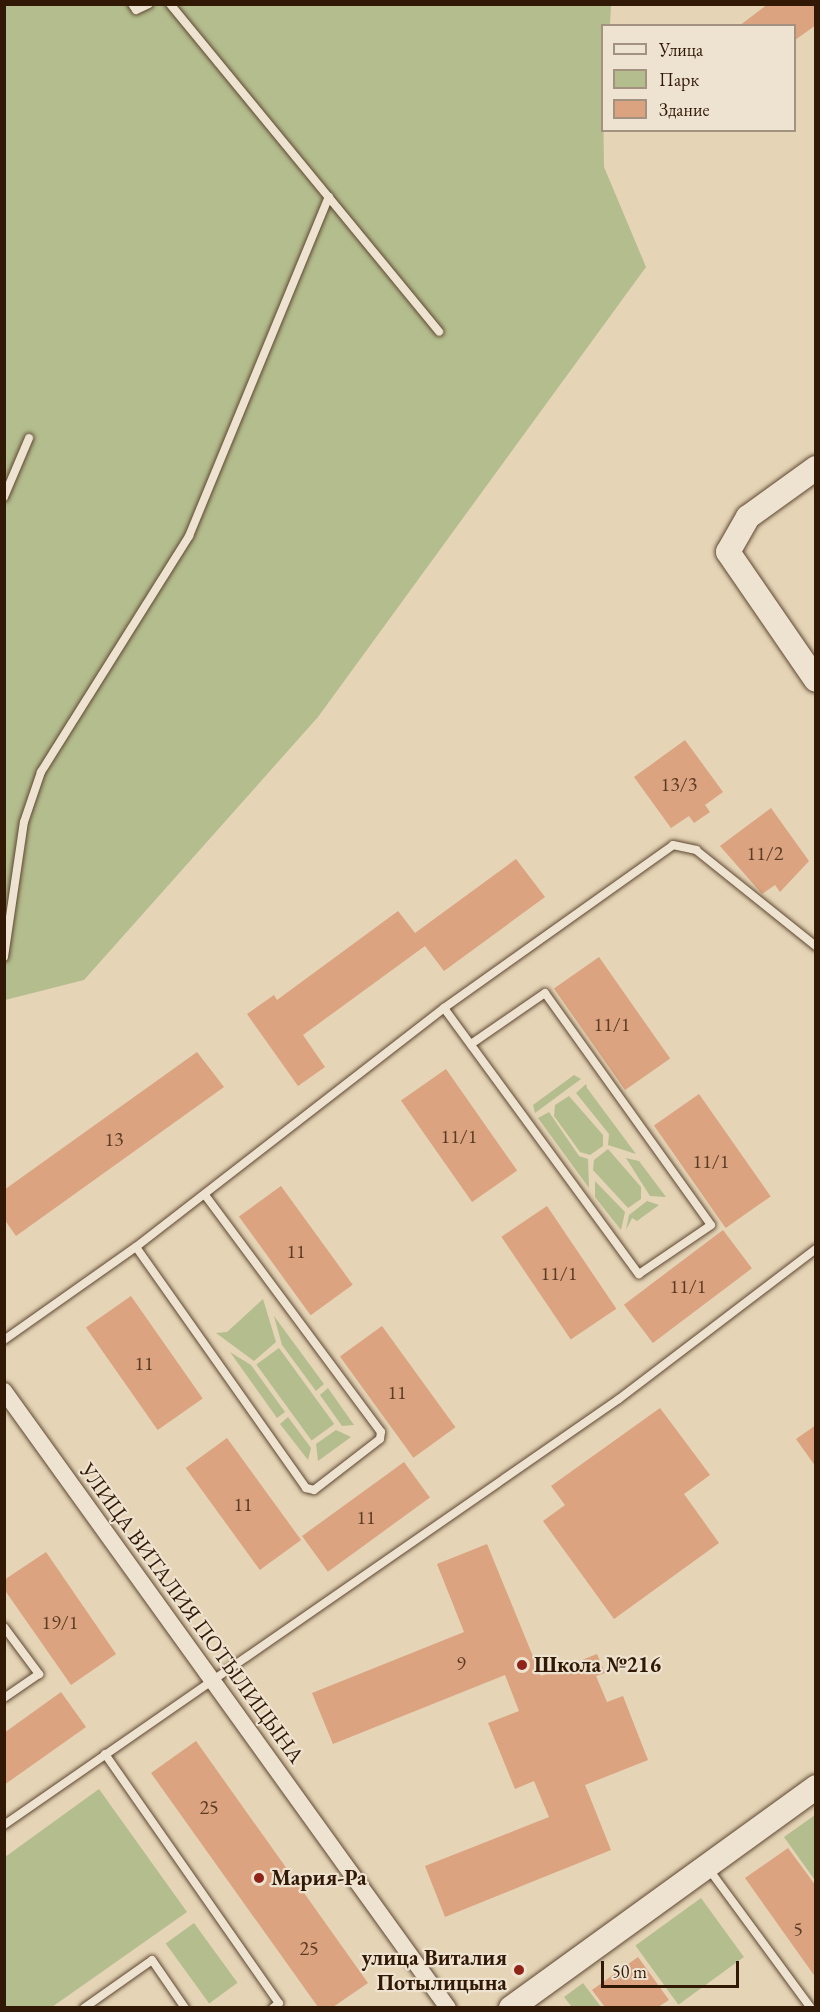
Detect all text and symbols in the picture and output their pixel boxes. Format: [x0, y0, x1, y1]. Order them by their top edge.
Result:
legend [601, 24, 796, 132]
text: Улица [659, 38, 703, 61]
text: Парк [659, 68, 699, 91]
text: Здание [659, 98, 709, 121]
house number: 13/3 [661, 772, 697, 796]
house number: 11/2 [747, 841, 783, 865]
house number: 11/1 [594, 1012, 630, 1036]
house number: 11/1 [441, 1124, 477, 1148]
house number: 13 [104, 1127, 124, 1151]
house number: 11/1 [693, 1149, 729, 1173]
house number: 11 [286, 1239, 306, 1263]
house number: 11/1 [541, 1261, 577, 1285]
house number: 11/1 [670, 1274, 706, 1298]
house number: 11 [134, 1351, 154, 1375]
house number: 11 [387, 1380, 407, 1404]
street label: УЛИЦА ВИТАЛИЯ ПОТЫЛИЦЫНА [74, 1458, 310, 1768]
house number: 11 [233, 1492, 253, 1516]
house number: 11 [356, 1505, 376, 1529]
house number: 19/1 [42, 1610, 78, 1634]
house number: 9 [456, 1651, 466, 1675]
place label: Школа №216 [534, 1652, 661, 1678]
marker: Школа №216 [515, 1658, 529, 1672]
house number: 25 [199, 1795, 219, 1819]
place label: Мария-Ра [271, 1865, 367, 1891]
marker: Мария-Ра [252, 1871, 266, 1885]
house number: 5 [793, 1917, 803, 1941]
house number: 25 [299, 1936, 319, 1960]
place label: улица Виталия Потылицына [362, 1944, 507, 1996]
scale bar [604, 1949, 742, 1987]
text: 50 m [612, 1960, 647, 1983]
marker: улица Виталия Потылицына [512, 1963, 526, 1977]

